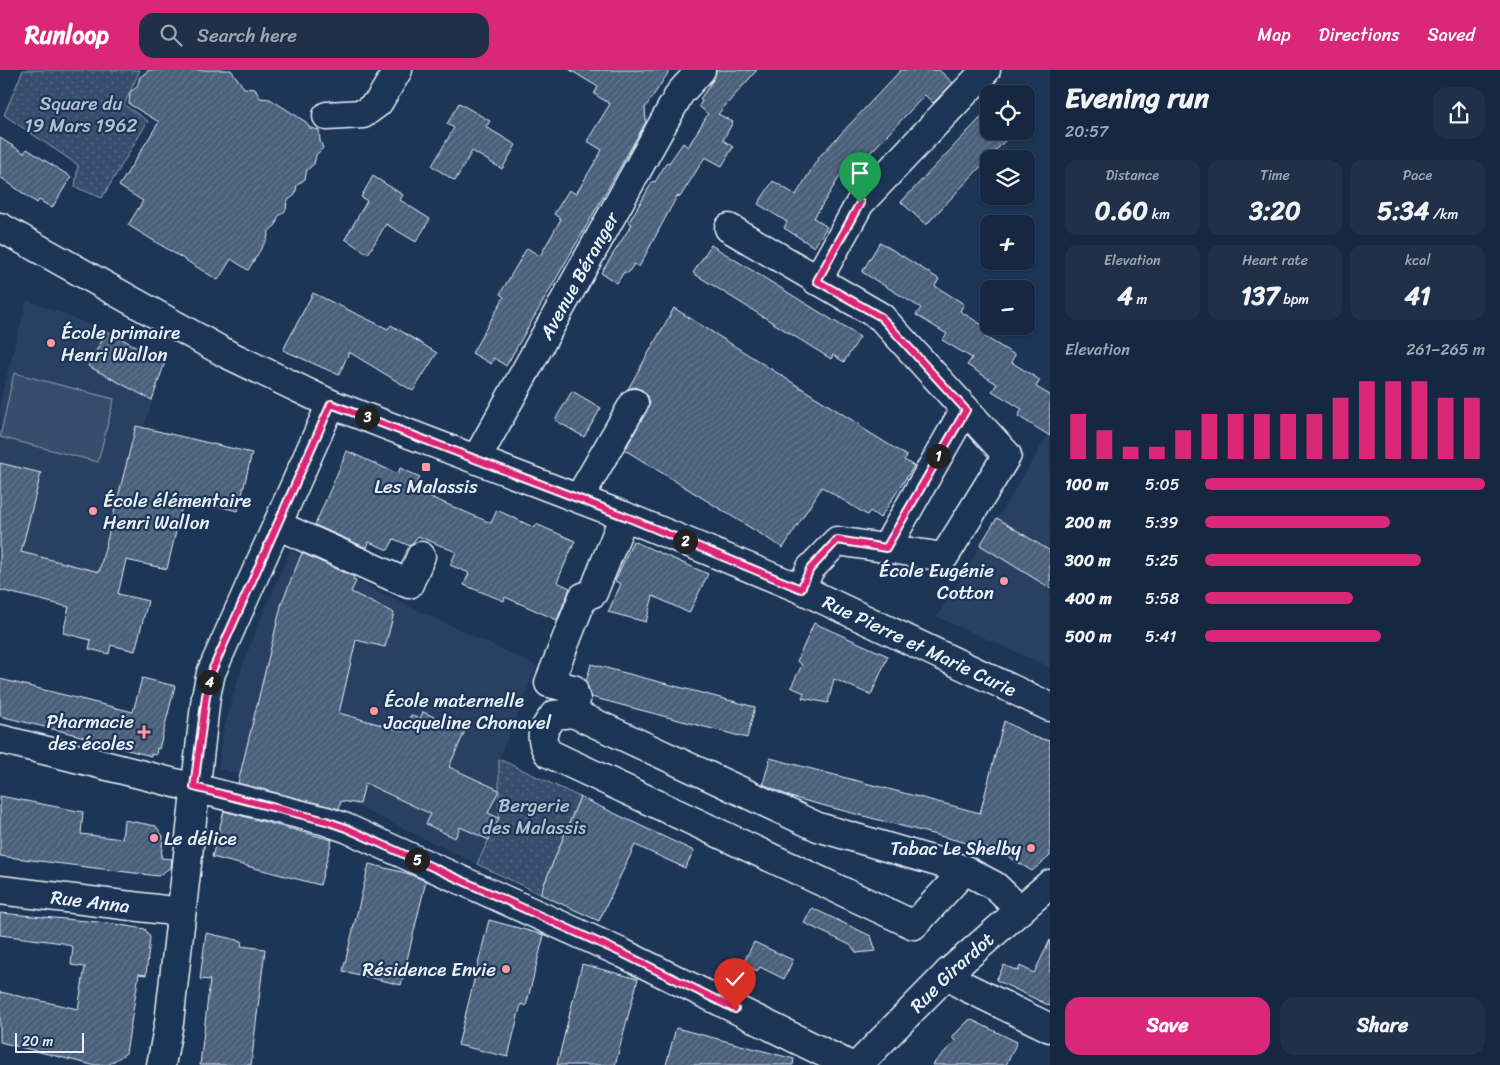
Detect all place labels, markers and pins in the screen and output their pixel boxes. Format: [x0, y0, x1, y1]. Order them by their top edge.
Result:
pin [839, 152, 881, 203]
place label: École primaire Henri Wallon [61, 316, 180, 371]
marker: École primaire Henri Wallon [45, 337, 57, 349]
pin: 3 [354, 404, 380, 430]
pin: 1 [926, 444, 950, 468]
marker: Les Malassis [420, 461, 432, 473]
place label: Les Malassis [374, 470, 478, 503]
place label: École élémentaire Henri Wallon [103, 484, 251, 539]
marker: École élémentaire Henri Wallon [87, 505, 99, 517]
pin: 2 [672, 528, 698, 554]
place label: École Eugénie Cotton [879, 554, 994, 609]
marker: École Eugénie Cotton [998, 575, 1010, 587]
pin: 4 [196, 670, 222, 694]
place label: École maternelle Jacqueline Chonavel [383, 684, 552, 739]
place label: Pharmacie des écoles [47, 705, 134, 760]
marker: École maternelle Jacqueline Chonavel [368, 705, 380, 717]
marker: Pharmacie des écoles [138, 726, 150, 738]
place label: Le délice [164, 822, 237, 855]
marker: Le délice [148, 832, 160, 844]
place label: Tabac Le Shelby [890, 832, 1021, 865]
marker: Tabac Le Shelby [1025, 842, 1037, 854]
pin: 5 [404, 848, 430, 872]
place label: Résidence Envie [362, 953, 496, 986]
pin [714, 958, 756, 1009]
marker: Résidence Envie [500, 963, 512, 975]

